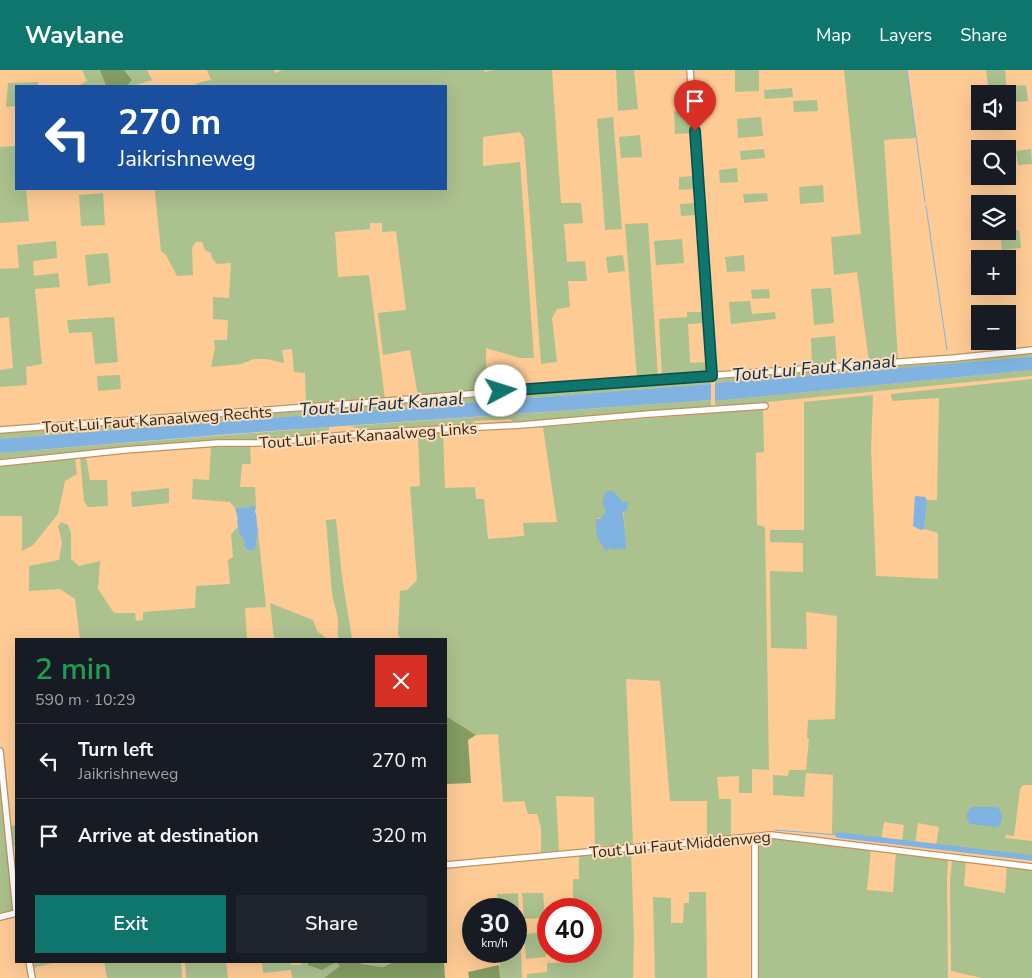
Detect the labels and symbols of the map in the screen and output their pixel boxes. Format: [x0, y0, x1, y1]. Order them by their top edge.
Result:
pin [674, 80, 716, 131]
water label: Tout Lui Faut Kanaal [731, 349, 897, 387]
position arrow [474, 364, 526, 416]
water label: Tout Lui Faut Kanaal [298, 386, 464, 422]
street label: Tout Lui Faut Kanaalweg Rechts [41, 401, 273, 439]
street label: Tout Lui Faut Kanaalweg Links [258, 417, 478, 455]
street label: Tout Lui Faut Middenweg [589, 826, 772, 864]
speed limit sign: 40 [537, 898, 602, 963]

